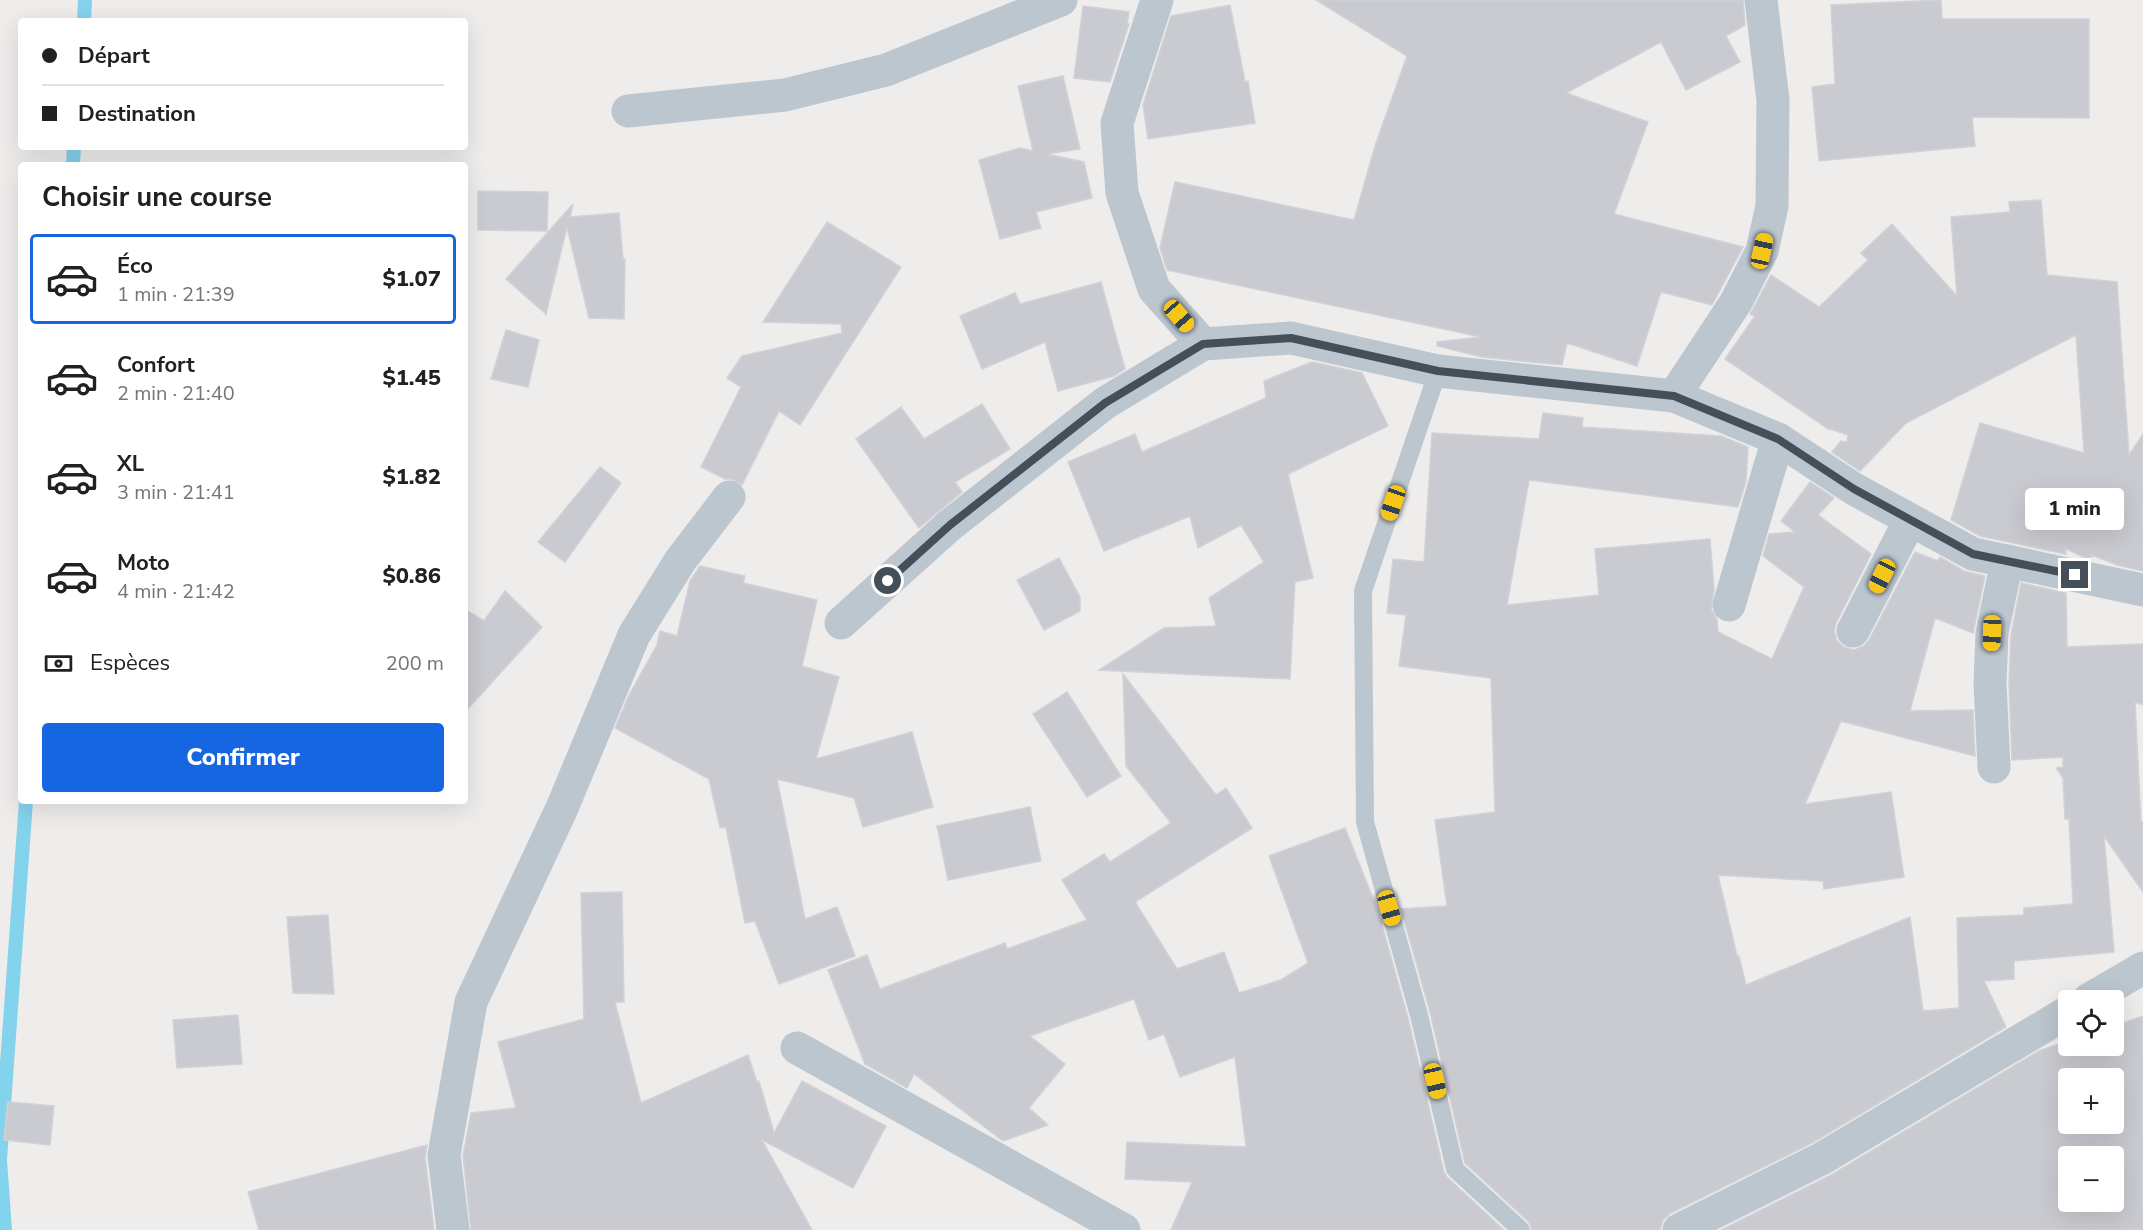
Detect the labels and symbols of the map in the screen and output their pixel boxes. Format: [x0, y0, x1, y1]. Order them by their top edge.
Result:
car [1749, 232, 1775, 270]
car [1160, 297, 1198, 335]
car [1379, 483, 1407, 523]
callout: 1 min [2026, 488, 2124, 530]
car [1866, 556, 1898, 596]
route end [2061, 561, 2088, 588]
route start [874, 567, 901, 594]
car [1982, 615, 2002, 651]
car [1375, 888, 1403, 928]
car [1422, 1061, 1448, 1101]

